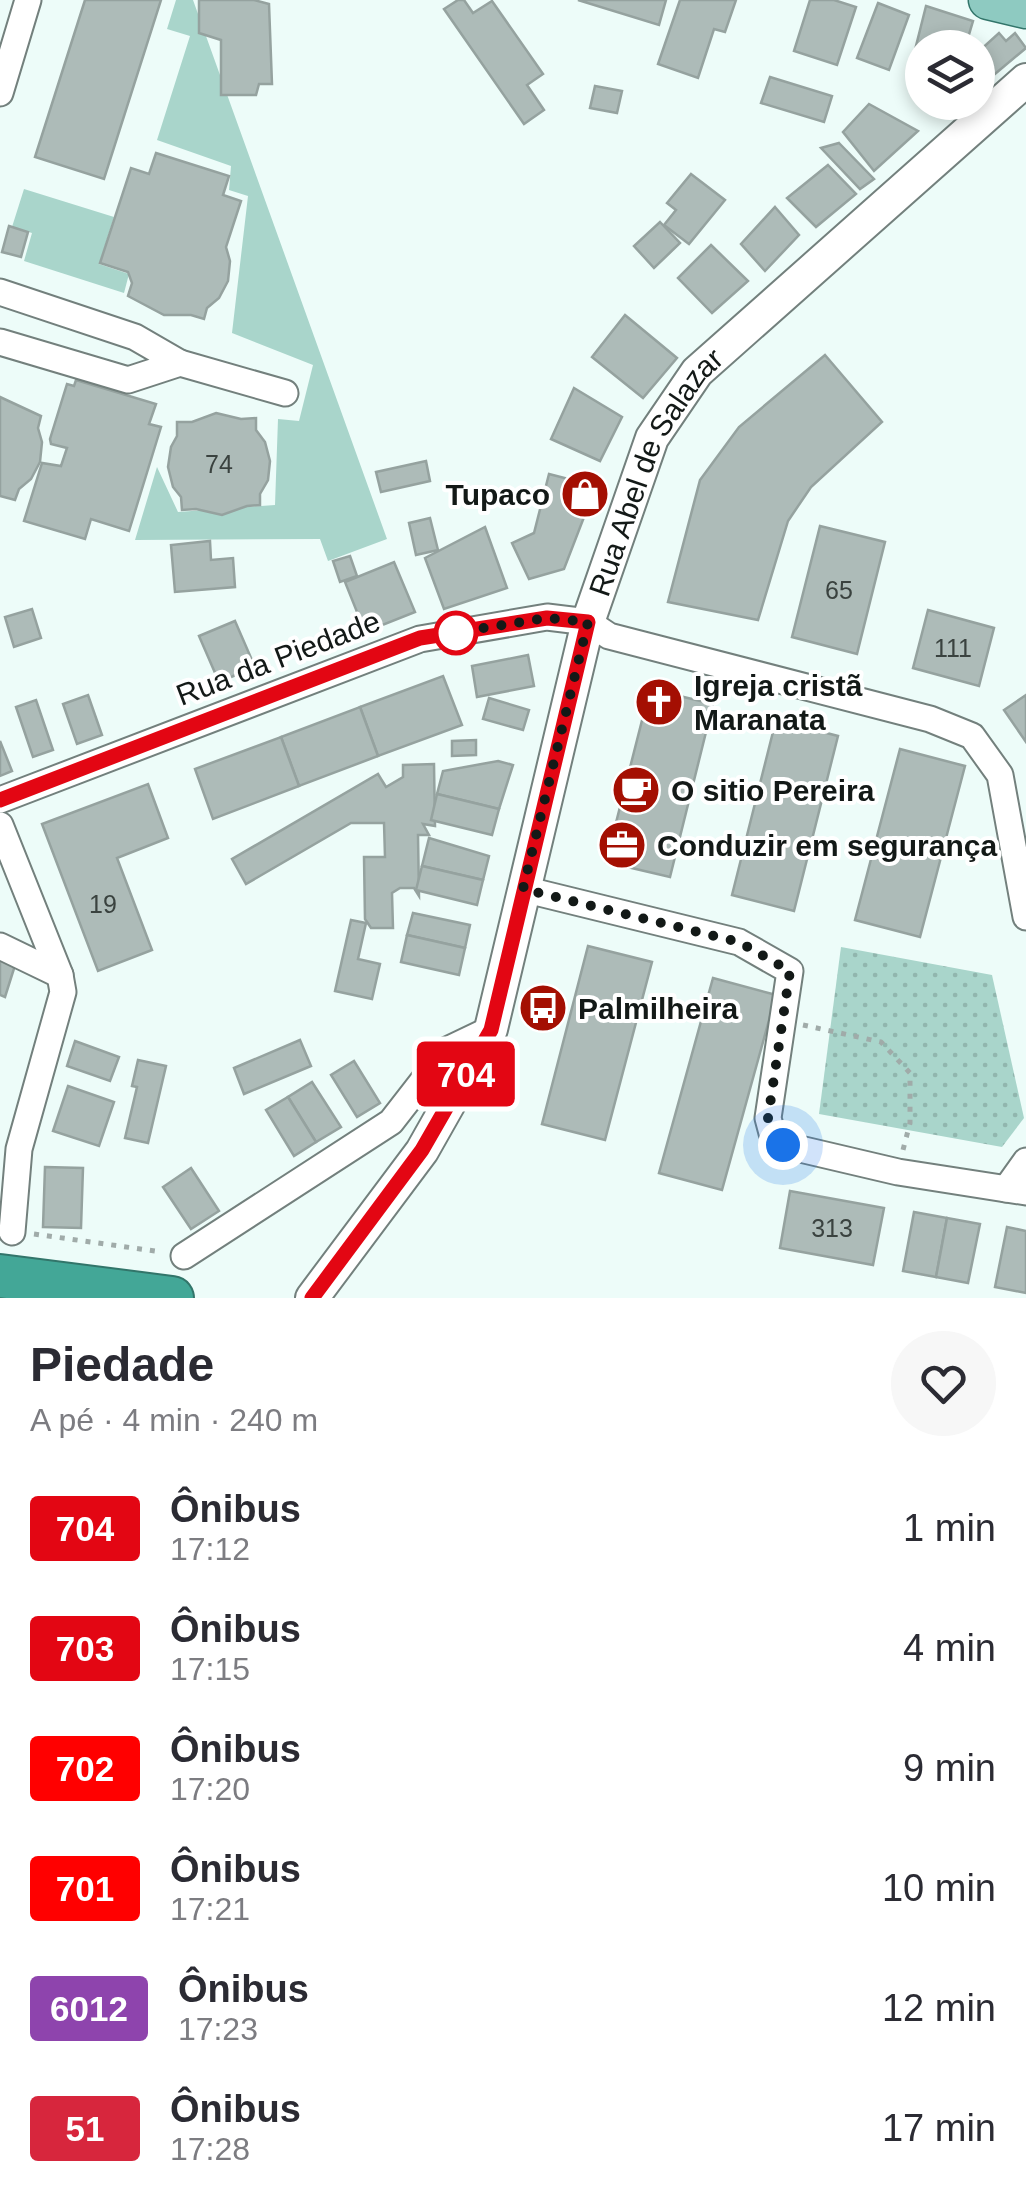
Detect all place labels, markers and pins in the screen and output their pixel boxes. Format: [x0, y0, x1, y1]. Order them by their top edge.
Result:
shop icon: Tupaco [559, 468, 611, 520]
place label: Tupaco [446, 478, 550, 511]
unlabelled marker [435, 612, 477, 654]
place label: Igreja cristã Maranata [694, 669, 863, 736]
church icon: Igreja cristã Maranata [633, 676, 685, 728]
cafe icon: O sitio Pereira [610, 764, 662, 816]
place label: O sitio Pereira [671, 774, 875, 807]
office icon: Conduzir em segurança [596, 819, 648, 871]
place label: Conduzir em segurança [657, 829, 997, 862]
bus stop icon: Palmilheira [517, 982, 569, 1034]
place label: Palmilheira [578, 992, 738, 1025]

